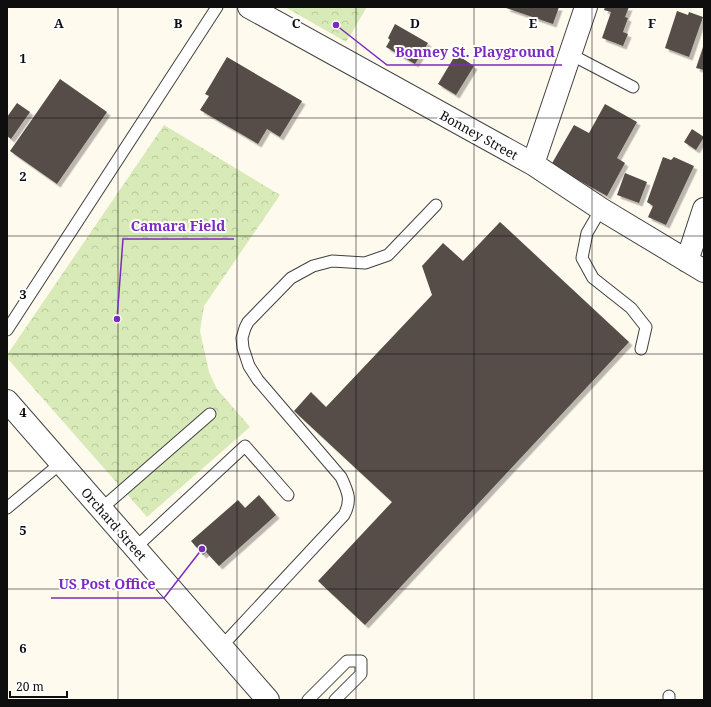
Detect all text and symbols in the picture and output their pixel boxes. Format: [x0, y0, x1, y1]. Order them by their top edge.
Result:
text: A [54, 14, 64, 32]
text: B [174, 14, 183, 32]
text: C [292, 14, 301, 32]
text: D [410, 14, 420, 32]
text: E [529, 14, 538, 32]
text: F [648, 14, 656, 32]
callout: Bonney St. Playground [387, 39, 562, 65]
text: Bonney St. Playground [395, 42, 555, 61]
text: 1 [19, 49, 27, 67]
street label: Bonney Street [437, 106, 522, 164]
text: 2 [19, 167, 27, 185]
callout: Camara Field [123, 213, 234, 239]
text: Camara Field [131, 216, 225, 235]
text: 3 [19, 285, 27, 303]
text: 4 [19, 403, 27, 421]
street label: Orchard Street [77, 484, 151, 565]
text: 5 [19, 521, 27, 539]
callout: US Post Office [51, 572, 164, 598]
text: US Post Office [58, 574, 156, 593]
text: 6 [19, 639, 27, 657]
scale bar [10, 673, 67, 699]
text: 20 m [16, 678, 44, 695]

